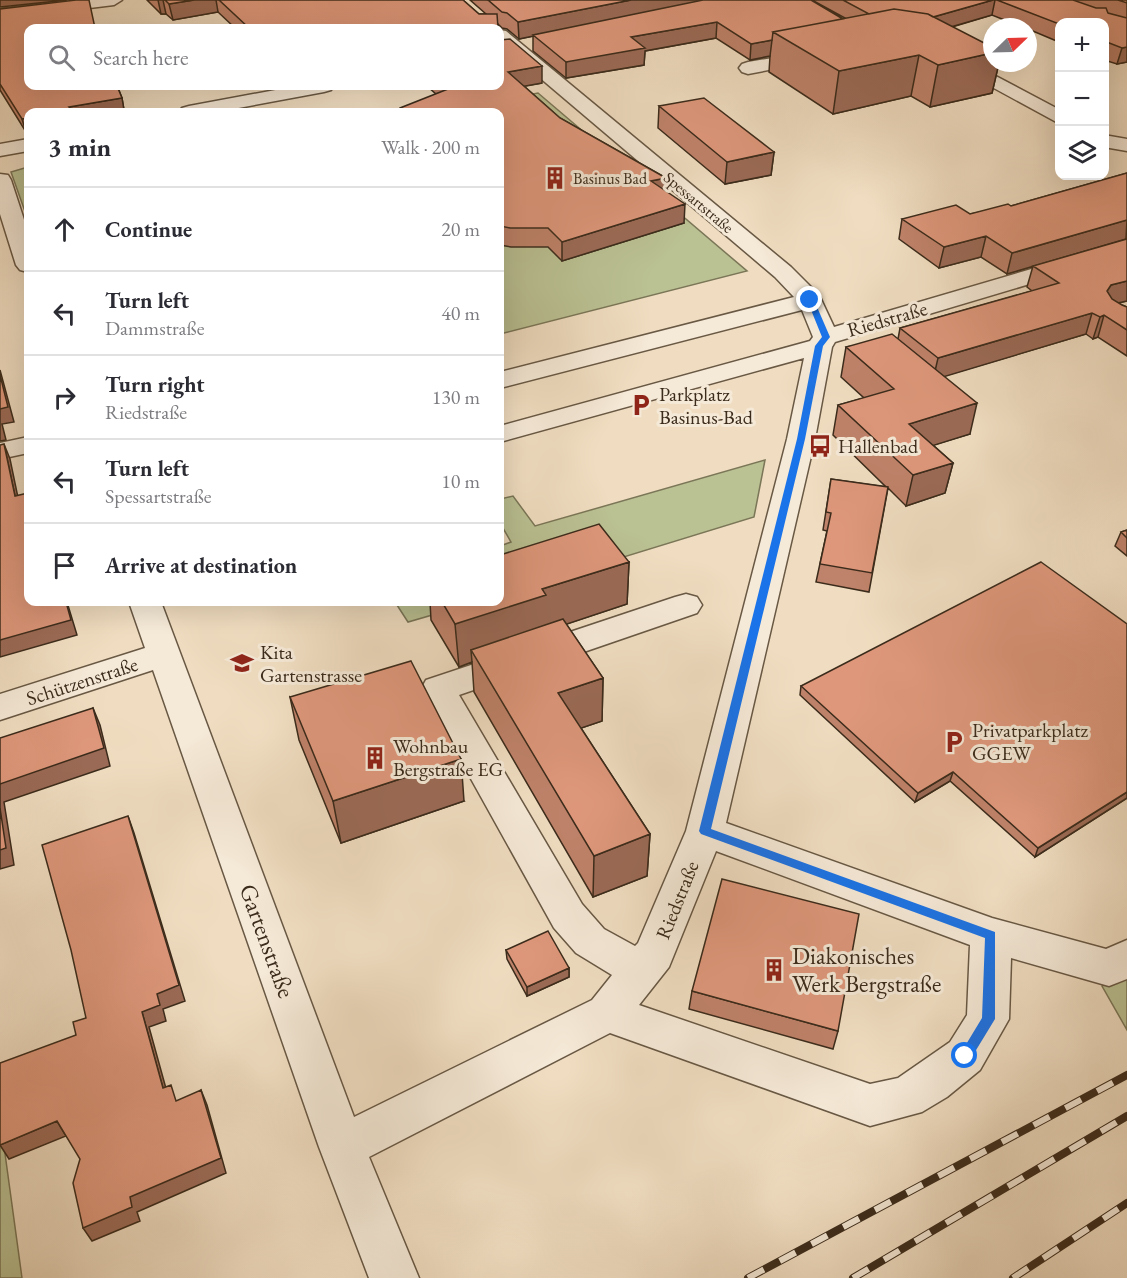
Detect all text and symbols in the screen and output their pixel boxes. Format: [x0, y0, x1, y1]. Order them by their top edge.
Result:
north arrow [983, 18, 1037, 72]
map controls [1055, 18, 1109, 180]
button: + [1055, 18, 1109, 72]
search box [24, 24, 504, 90]
icon: search [45, 41, 78, 74]
text: Search here [93, 43, 188, 72]
button: − [1055, 72, 1109, 126]
button: layers [1055, 126, 1109, 180]
text: 3 min [48, 130, 111, 164]
text: Walk · 200 m [381, 134, 480, 160]
building icon: Basinus Bad [542, 165, 568, 191]
street label: Spessartstraße [659, 167, 738, 238]
place label: Basinus Bad [573, 168, 648, 189]
icon: ahead [48, 213, 81, 246]
text: Continue [105, 215, 192, 244]
text: 20 m [441, 216, 480, 242]
text: Turn left [105, 286, 189, 315]
route end [796, 286, 822, 312]
street label: Riedstraße [844, 295, 930, 343]
icon: left [48, 297, 81, 330]
text: 40 m [441, 300, 480, 326]
text: Dammstraße [105, 315, 204, 341]
text: Turn right [105, 370, 204, 399]
icon: right [48, 381, 81, 414]
place label: Parkplatz Basinus-Bad [659, 381, 754, 430]
text: 130 m [432, 384, 480, 410]
parking icon: Parkplatz Basinus-Bad [628, 392, 654, 418]
text: Riedstraße [105, 399, 187, 425]
bus stop icon: Hallenbad [807, 433, 833, 459]
place label: Hallenbad [838, 433, 919, 459]
text: Turn left [105, 454, 189, 483]
icon: left [48, 465, 81, 498]
text: 10 m [441, 468, 480, 494]
text: Spessartstraße [105, 483, 212, 509]
icon: arrive [48, 549, 81, 582]
text: Arrive at destination [105, 551, 297, 580]
place label: Kita Gartenstrasse [260, 639, 362, 688]
school or university icon: Kita Gartenstrasse [229, 650, 255, 676]
street label: Schützenstraße [23, 651, 141, 711]
place label: Privatparkplatz GGEW [972, 717, 1088, 766]
parking icon: Privatparkplatz GGEW [941, 729, 967, 755]
place label: Wohnbau Bergstraße EG [393, 733, 503, 782]
building icon: Wohnbau Bergstraße EG [362, 745, 388, 771]
street label: Riedstraße [650, 857, 705, 943]
street label: Gartenstraße [233, 880, 302, 1002]
place label: Diakonisches Werk Bergstraße [792, 940, 941, 999]
building icon: Diakonisches Werk Bergstraße [761, 957, 787, 983]
route start [951, 1042, 977, 1068]

